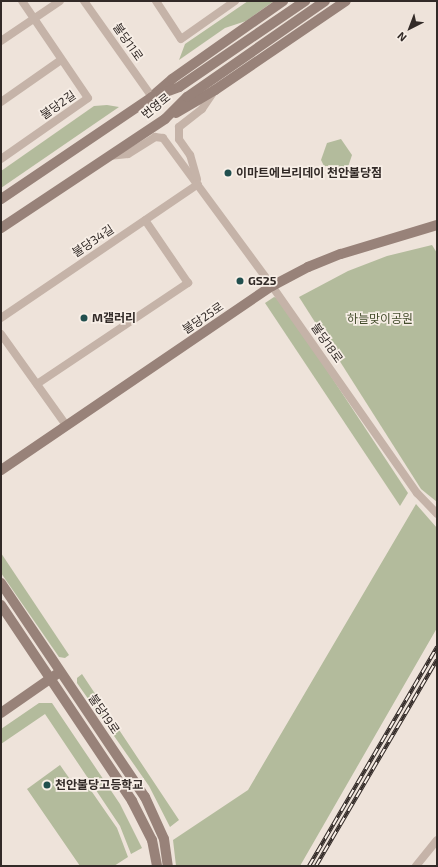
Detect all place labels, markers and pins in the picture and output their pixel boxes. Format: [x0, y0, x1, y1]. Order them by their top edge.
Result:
place label: 이마트에브리데이 천안불당점 [236, 166, 382, 180]
marker: 이마트에브리데이 천안불당점 [223, 168, 233, 178]
place label: GS25 [248, 274, 276, 288]
marker: GS25 [235, 276, 245, 286]
place label: M갤러리 [92, 311, 136, 325]
marker: M갤러리 [79, 313, 89, 323]
place label: 천안불당고등학교 [55, 778, 143, 792]
marker: 천안불당고등학교 [42, 780, 52, 790]

